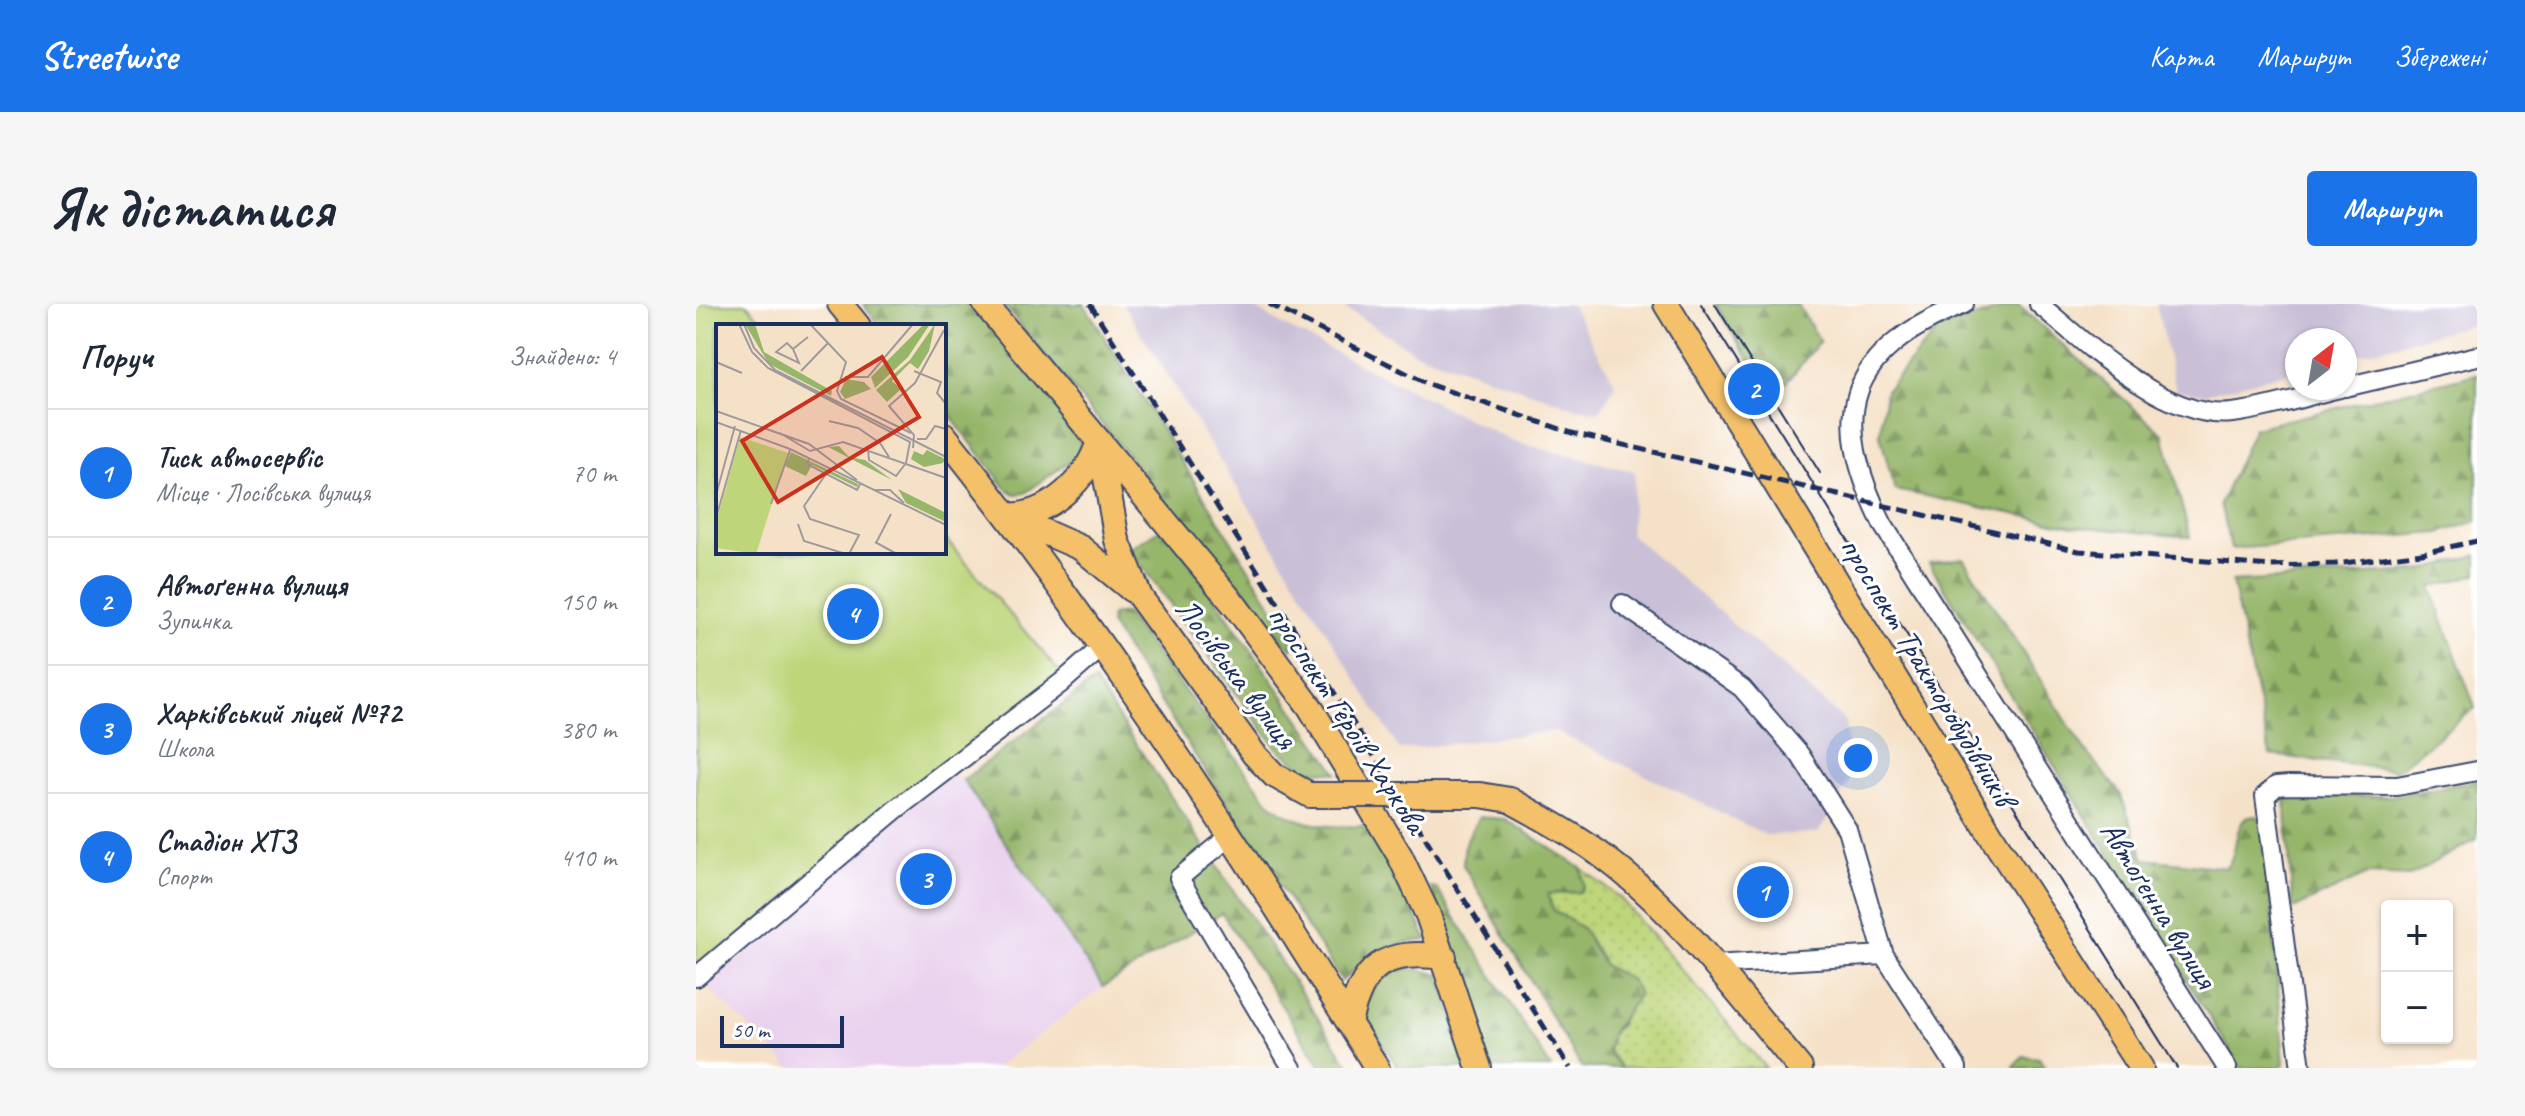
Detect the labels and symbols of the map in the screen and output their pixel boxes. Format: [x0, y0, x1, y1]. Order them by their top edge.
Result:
inset map [716, 324, 946, 554]
north arrow [2285, 328, 2357, 400]
pin: 2 [1728, 359, 1780, 419]
street label: проспект Тракторобудівників [1831, 529, 2028, 820]
pin: 4 [827, 584, 879, 644]
street label: Лосівська вулиця [1166, 589, 1308, 758]
street label: проспект Героїв Харкова [1258, 597, 1438, 844]
your location [1838, 738, 1878, 778]
street label: Автоґенна вулиця [2091, 813, 2227, 997]
pin: 3 [900, 849, 952, 909]
pin: 1 [1737, 862, 1789, 922]
scale bar [720, 1012, 844, 1048]

